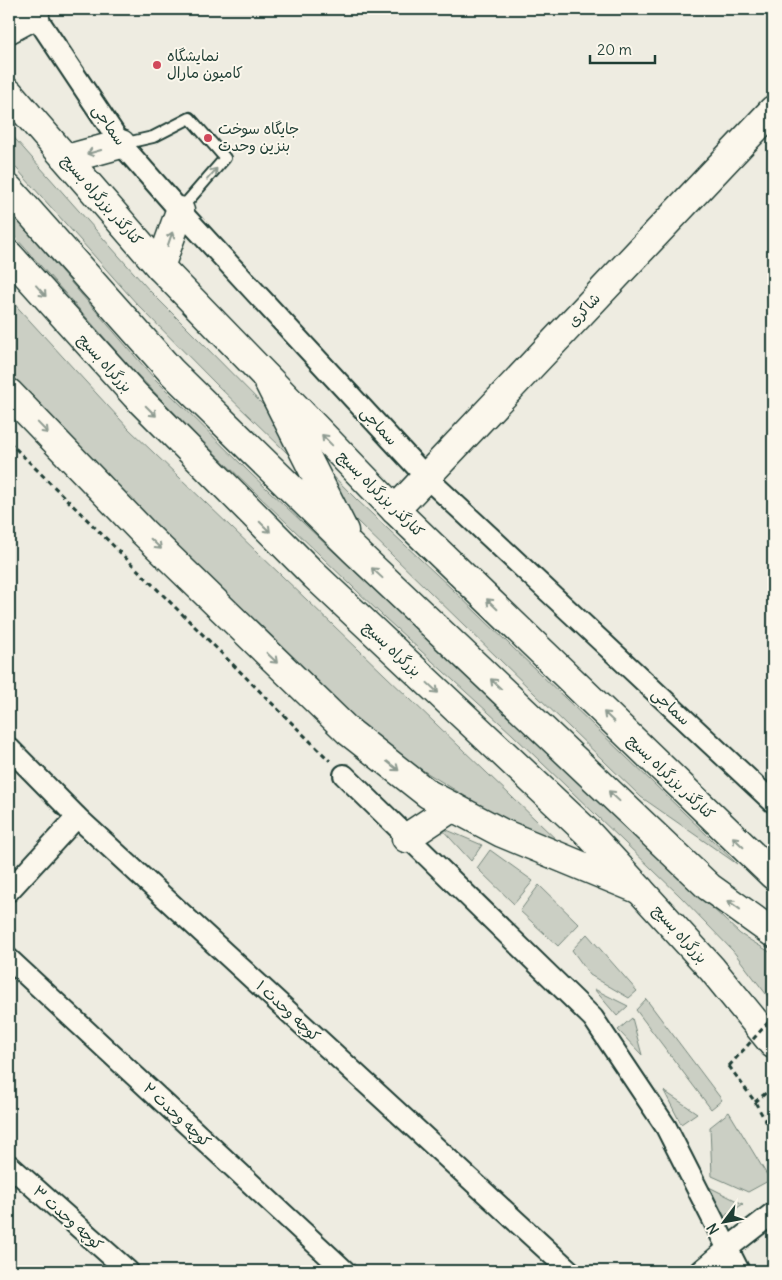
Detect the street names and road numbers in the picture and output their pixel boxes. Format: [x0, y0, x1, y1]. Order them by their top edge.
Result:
street label: سماجی [88, 101, 130, 149]
street label: کنارگذر بزرگراه بسیج [57, 150, 147, 250]
street label: شاکری [563, 289, 604, 331]
street label: بزرگراه بسیج [73, 329, 137, 397]
street label: سماجی [356, 402, 402, 450]
street label: کنارگذر بزرگراه بسیج [334, 447, 428, 541]
street label: بزرگراه بسیج [359, 617, 425, 681]
street label: سماجی [647, 684, 695, 730]
street label: کنارگذر بزرگراه بسیج [623, 730, 719, 824]
street label: بزرگراه بسیج [648, 900, 712, 968]
street label: کوچه وحدت ۱ [251, 976, 325, 1046]
street label: کوچه وحدت ۲ [139, 1078, 215, 1152]
street label: کوچه وحدت ۳ [29, 1181, 107, 1255]

